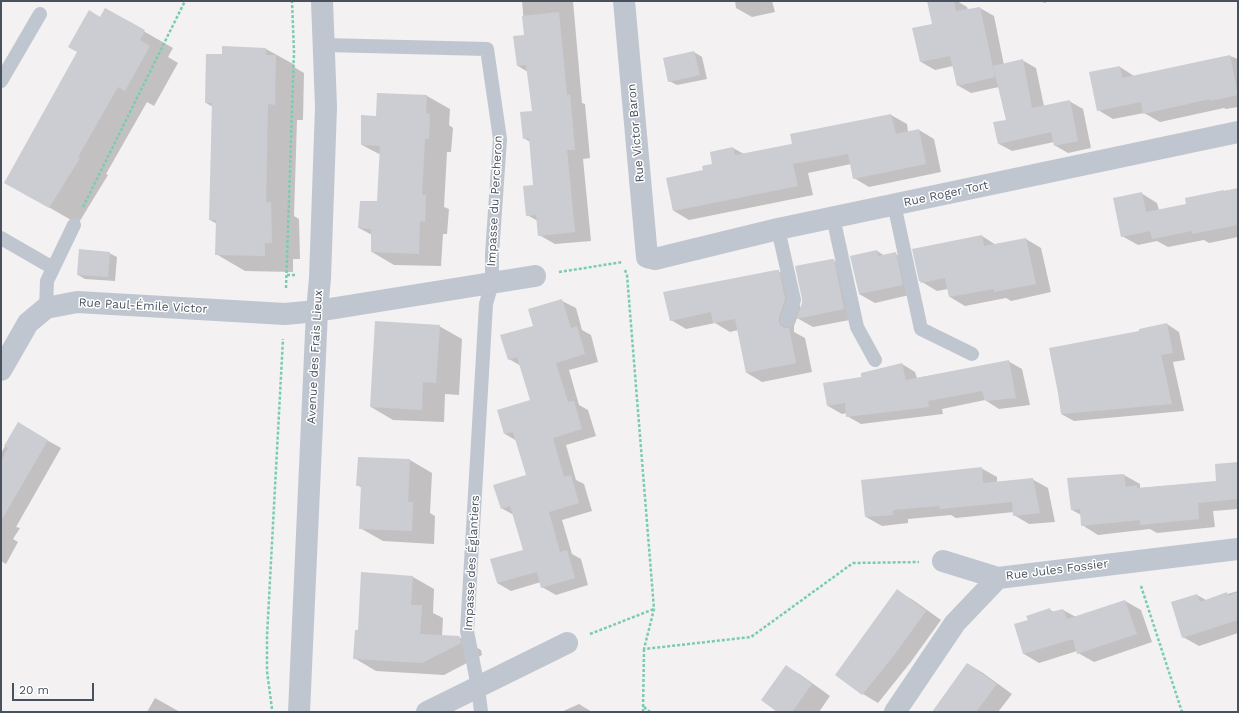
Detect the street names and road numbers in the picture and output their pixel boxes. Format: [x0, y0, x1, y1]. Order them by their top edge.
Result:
street label: Rue Victor Baron [625, 83, 647, 183]
street label: Impasse du Percheron [484, 135, 506, 267]
street label: Rue Roger Tort [902, 178, 990, 210]
street label: Avenue des Frais Lieux [304, 289, 326, 425]
street label: Rue Paul-Émile Victor [78, 295, 208, 317]
street label: Impasse des Églantiers [461, 495, 483, 631]
street label: Rue Jules Fossier [1005, 557, 1109, 583]

